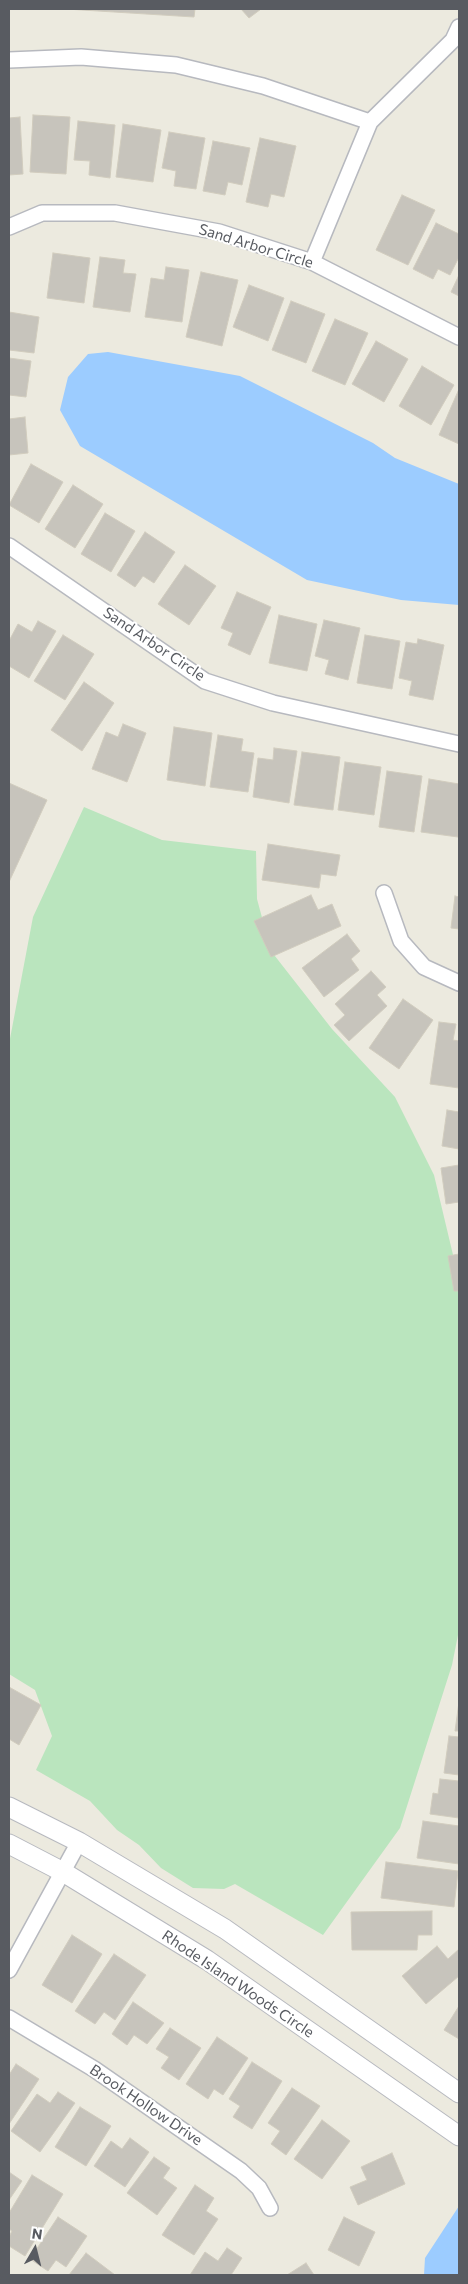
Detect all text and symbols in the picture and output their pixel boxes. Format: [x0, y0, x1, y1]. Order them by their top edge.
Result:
street label: Sand Arbor Circle [197, 220, 315, 272]
street label: Sand Arbor Circle [100, 603, 208, 685]
street label: Rhode Island Woods Circle [159, 1926, 317, 2042]
street label: Brook Hollow Drive [86, 2061, 206, 2149]
north arrow [10, 2224, 60, 2274]
text: N [31, 2225, 44, 2243]

